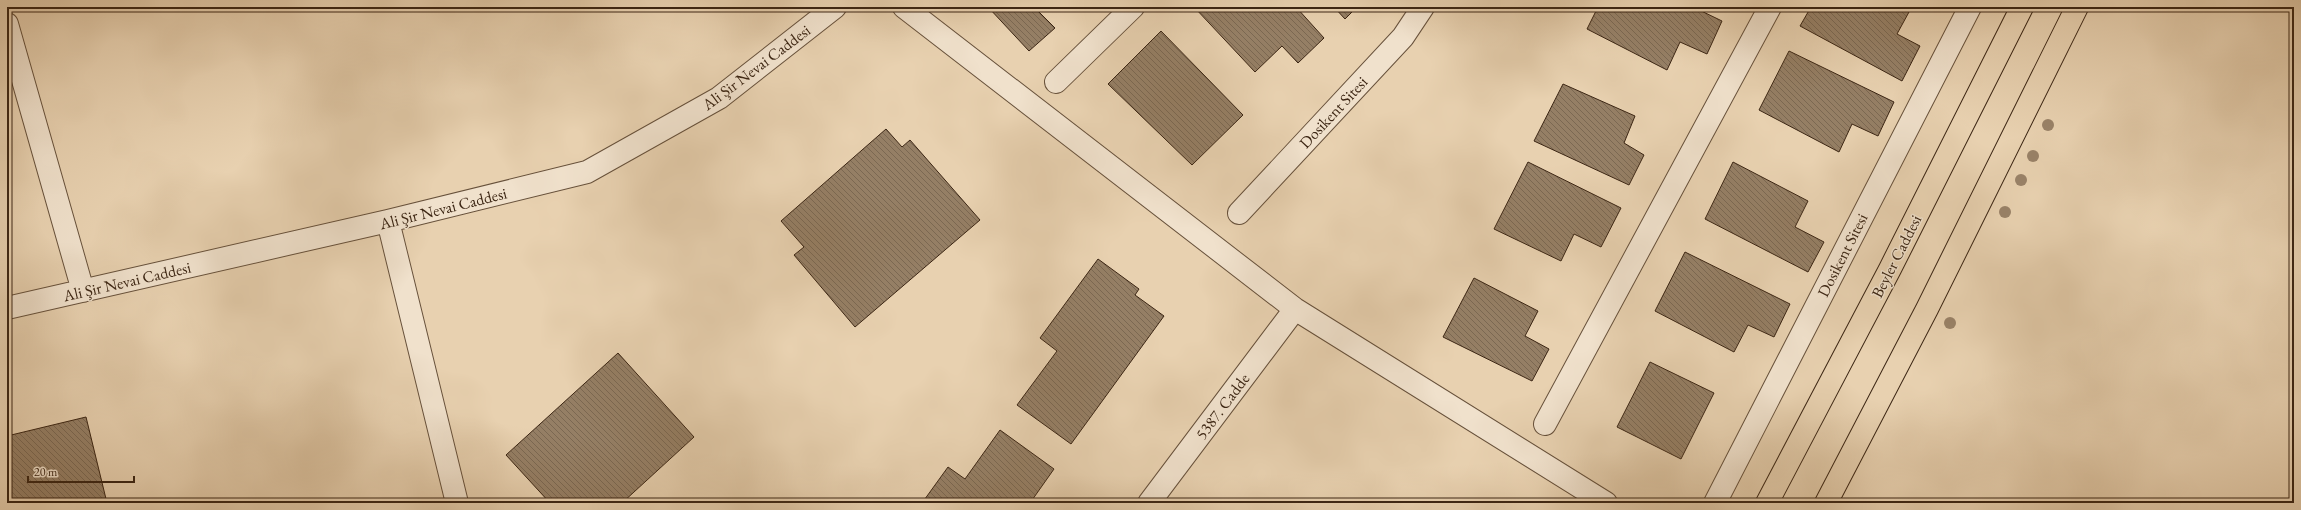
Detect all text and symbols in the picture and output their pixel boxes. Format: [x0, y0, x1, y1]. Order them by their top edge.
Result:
street label: Ali Şir Nevai Caddesi [697, 20, 815, 116]
street label: Dosikent Sitesi [1295, 72, 1372, 153]
street label: Ali Şir Nevai Caddesi [376, 183, 509, 235]
street label: Dosikent Sitesi [1812, 210, 1873, 301]
street label: Beyler Caddesi [1867, 211, 1926, 301]
street label: Ali Şir Nevai Caddesi [60, 257, 193, 307]
street label: 5387. Cadde [1191, 369, 1254, 444]
scale bar [28, 458, 134, 484]
text: 20 m [34, 464, 58, 480]

